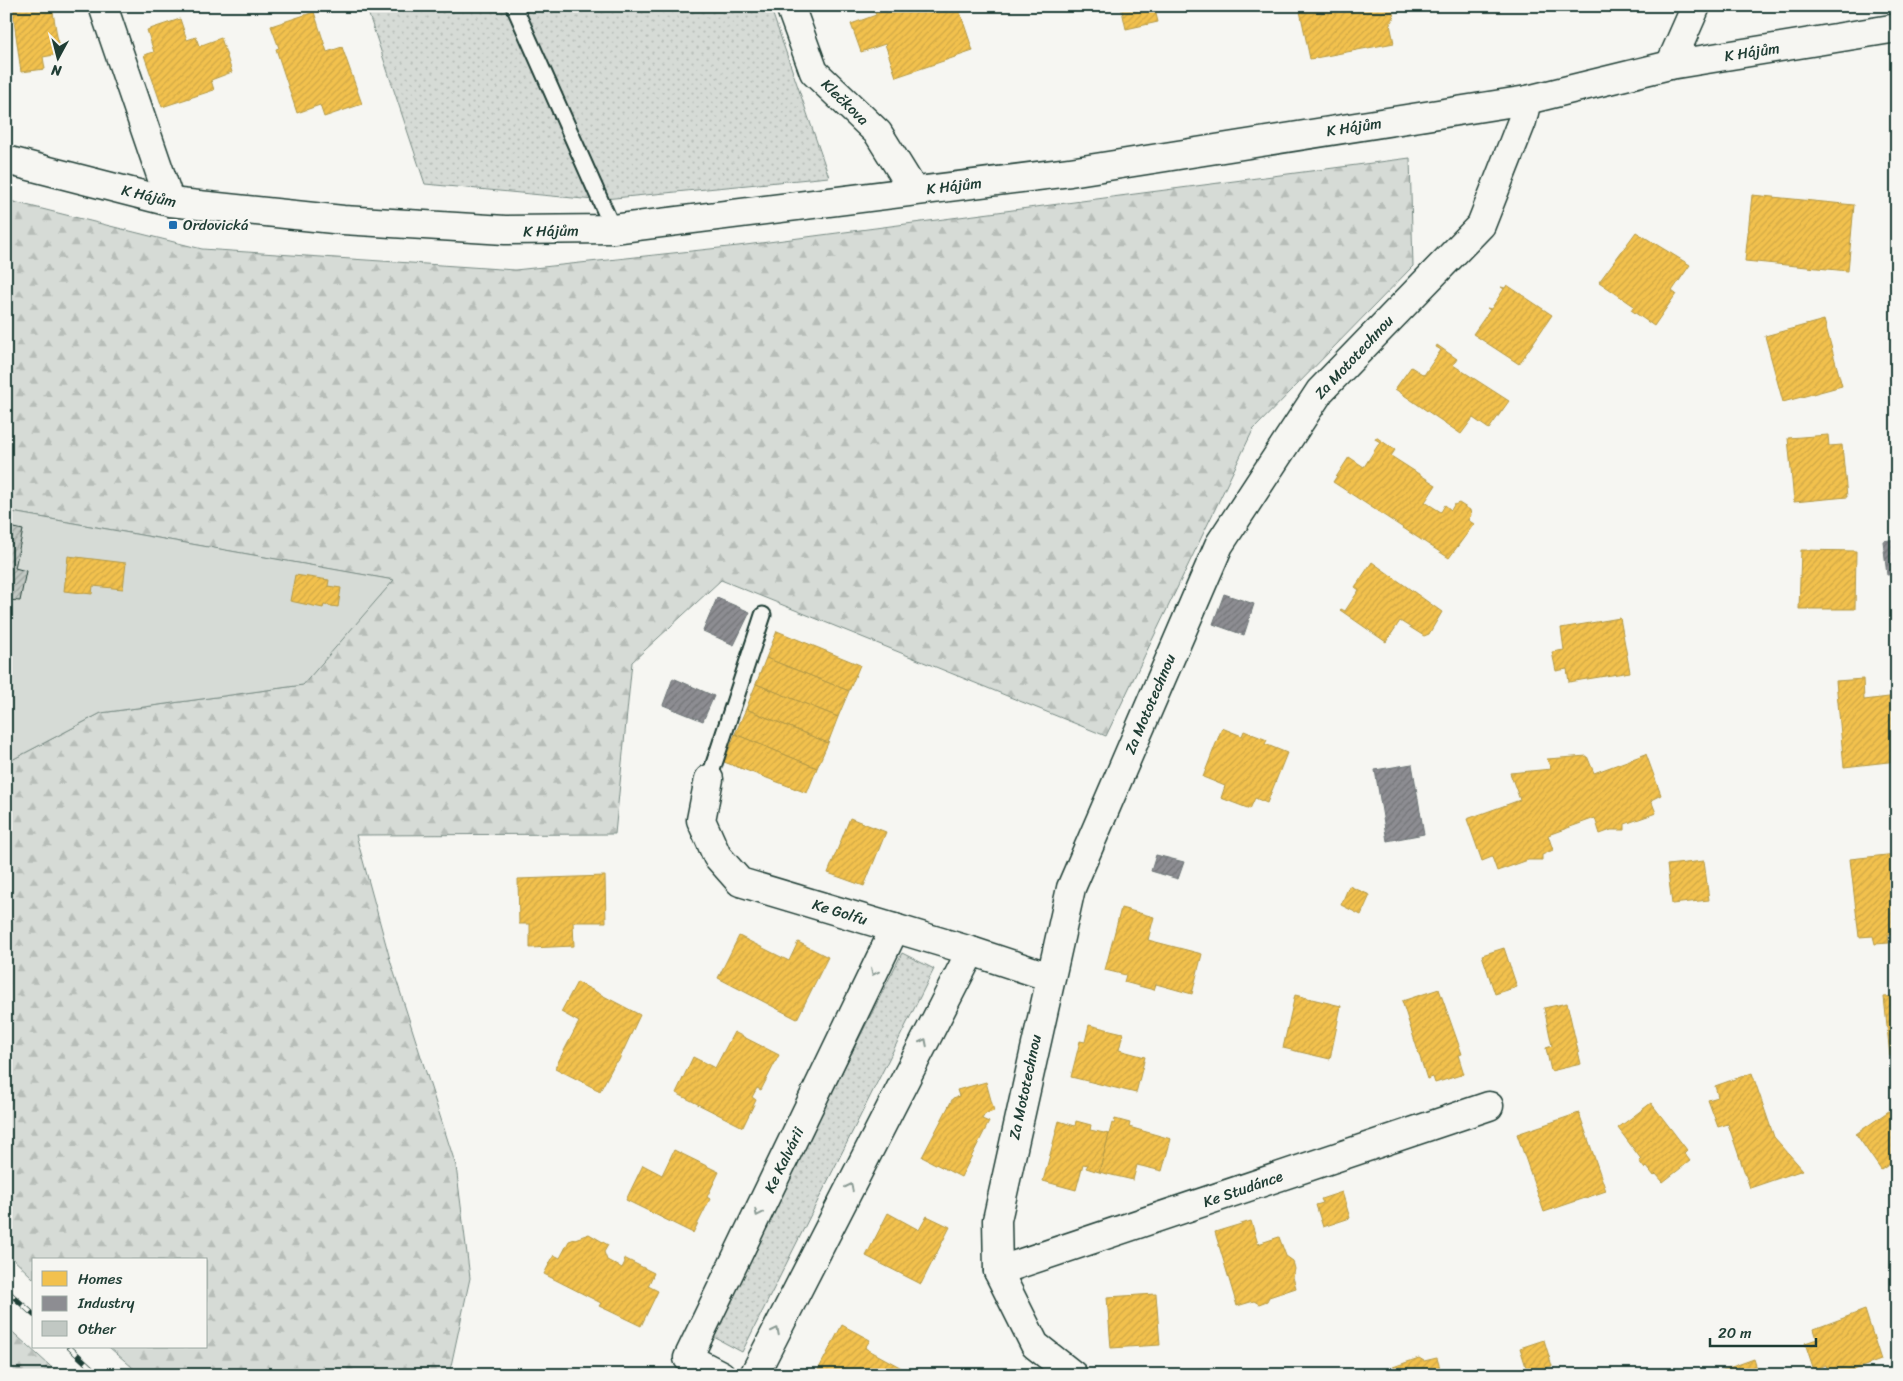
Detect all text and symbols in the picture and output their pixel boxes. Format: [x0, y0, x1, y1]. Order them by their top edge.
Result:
north arrow [32, 32, 82, 82]
street label: K Hájům [1723, 35, 1781, 69]
text: N [50, 57, 64, 84]
street label: Klečkova [815, 72, 875, 132]
street label: K Hájům [1325, 110, 1383, 144]
street label: K Hájům [925, 170, 983, 202]
street label: K Hájům [119, 177, 179, 215]
place label: Ordovická [183, 212, 249, 238]
street label: K Hájům [523, 218, 579, 244]
marker: Ordovická [167, 219, 179, 231]
street label: Za Mototechnou [1308, 309, 1400, 405]
street label: Za Mototechnou [1117, 650, 1183, 758]
street label: Ke Golfu [809, 891, 871, 933]
one-way arrow [870, 967, 880, 976]
street label: Za Mototechnou [1001, 1032, 1049, 1142]
one-way arrow [918, 1038, 928, 1047]
street label: Ke Kalvárii [757, 1122, 812, 1197]
street label: Ke Studánce [1200, 1163, 1286, 1215]
one-way arrow [844, 1183, 854, 1192]
one-way arrow [754, 1208, 764, 1217]
legend [32, 1258, 208, 1348]
text: Homes [78, 1266, 122, 1292]
text: Industry [77, 1290, 135, 1316]
text: Other [78, 1316, 117, 1342]
scale bar [1710, 1316, 1817, 1348]
text: 20 m [1718, 1320, 1752, 1346]
one-way arrow [770, 1328, 780, 1337]

